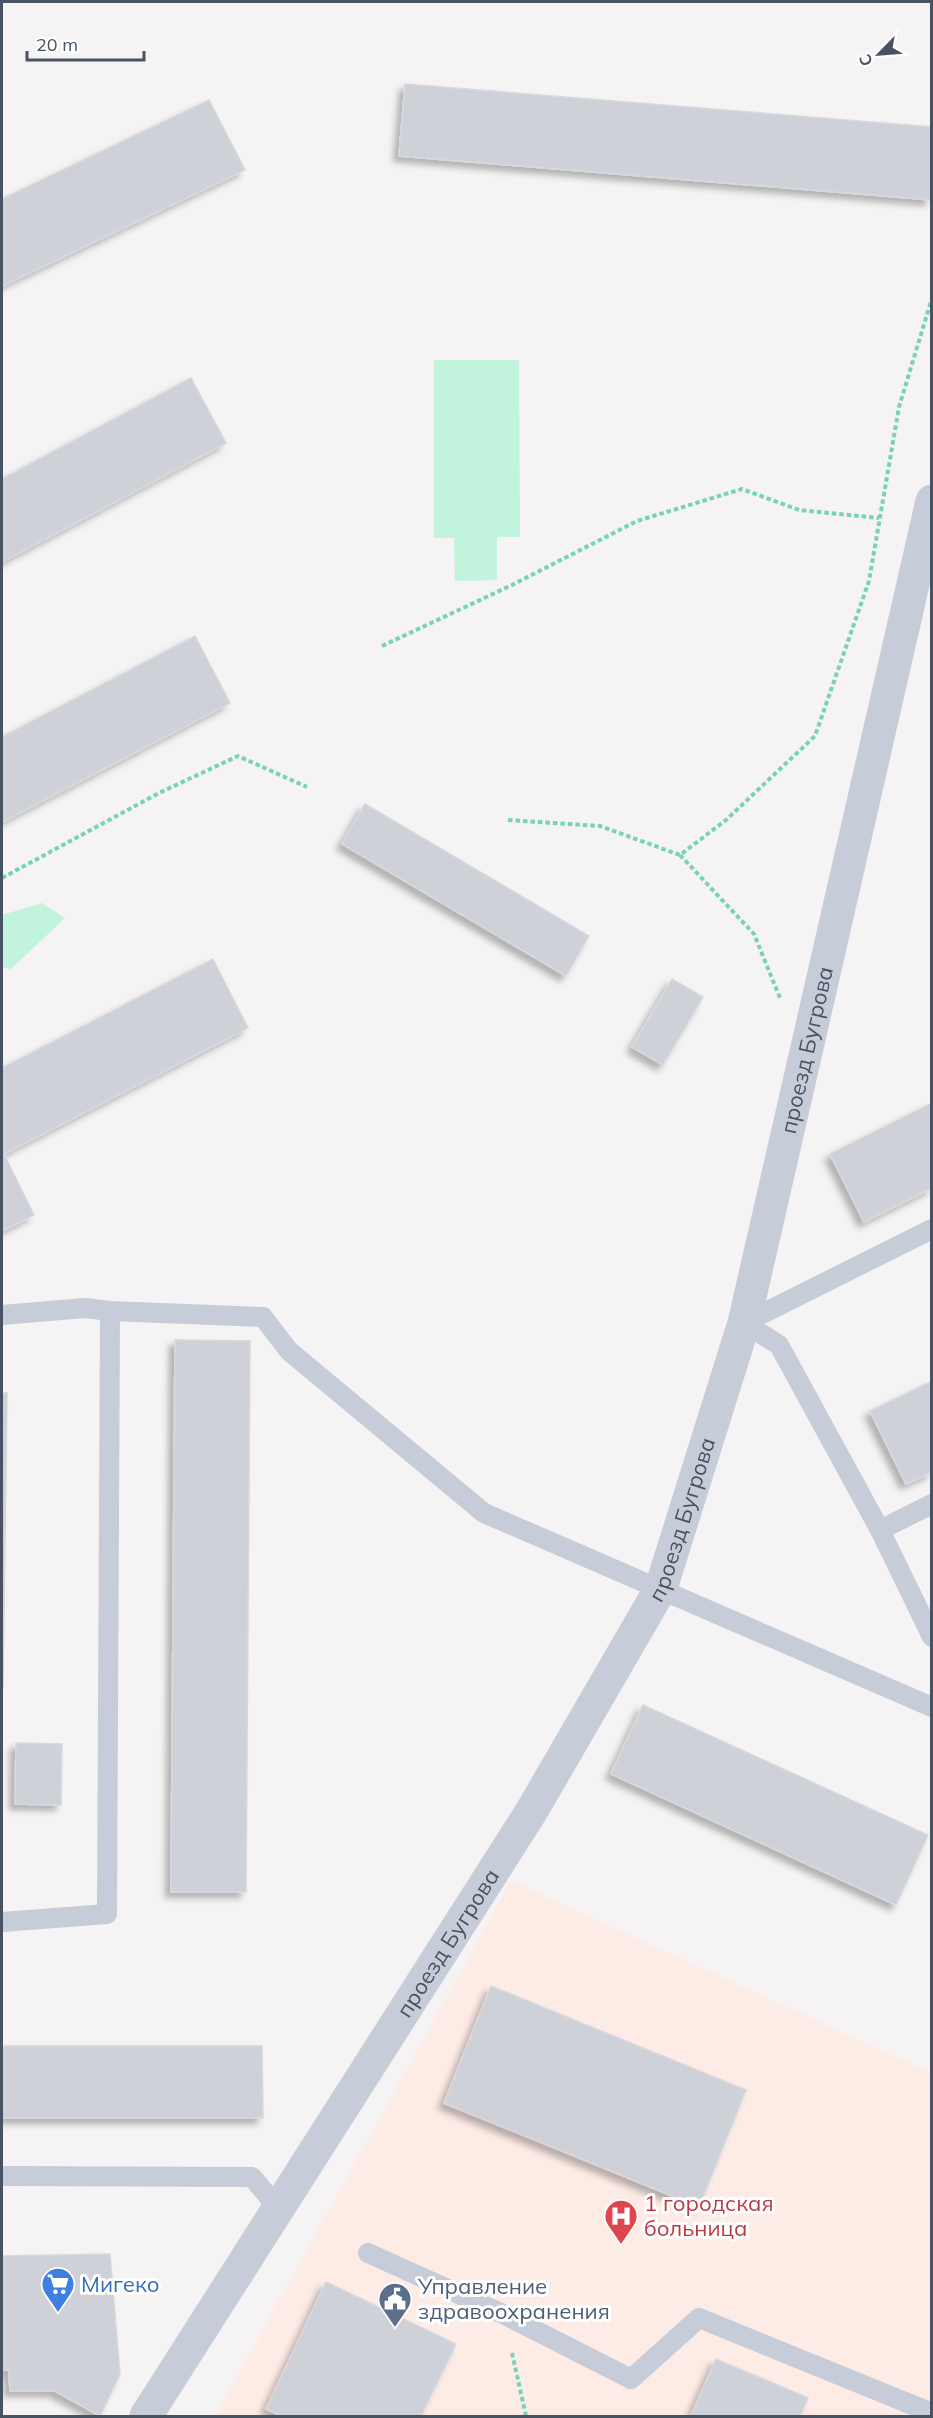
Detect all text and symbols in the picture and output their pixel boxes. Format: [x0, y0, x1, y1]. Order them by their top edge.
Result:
scale bar [27, 24, 144, 62]
north arrow [849, 24, 909, 84]
text: 20 m [36, 33, 78, 56]
text: С [854, 51, 877, 70]
street label: проезд Бугрова [774, 964, 839, 1136]
street label: проезд Бугрова [642, 1434, 721, 1607]
street label: проезд Бугрова [390, 1863, 505, 2022]
place label: 1 городская больница [644, 2189, 774, 2242]
hospital icon: 1 городская больница [603, 2198, 639, 2245]
supermarket icon: Мигеко [40, 2266, 76, 2313]
place label: Мигеко [81, 2270, 160, 2298]
place label: Управление здравоохранения [417, 2272, 610, 2325]
public building icon: Управление здравоохранения [377, 2281, 413, 2328]

